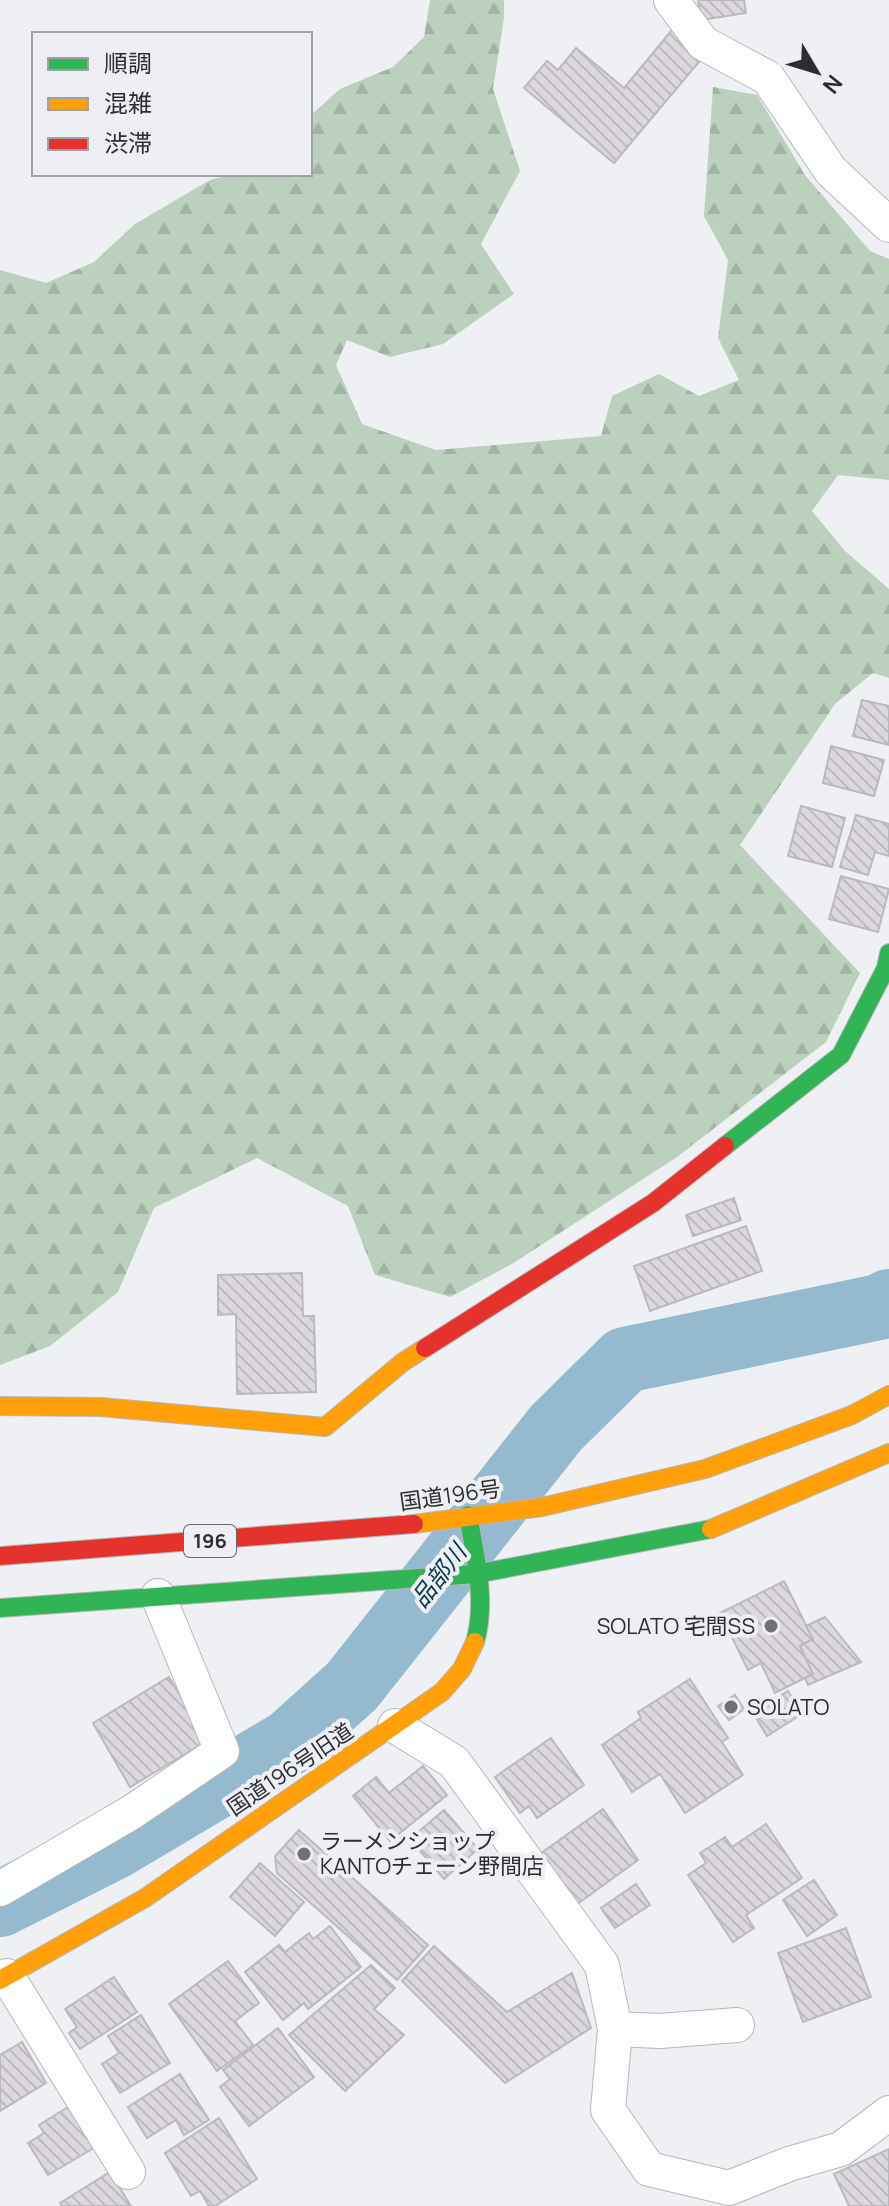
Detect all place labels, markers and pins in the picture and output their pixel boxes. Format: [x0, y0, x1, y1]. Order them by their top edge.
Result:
place label: SOLATO 宅間SS [597, 1611, 755, 1641]
marker: SOLATO 宅間SS [762, 1617, 780, 1635]
place label: SOLATO [747, 1692, 829, 1722]
marker: SOLATO [722, 1698, 740, 1716]
place label: ラーメンショップ KANTOチェーン野間店 [320, 1826, 544, 1881]
marker: ラーメンショップ KANTOチェーン野間店 [295, 1845, 313, 1863]

